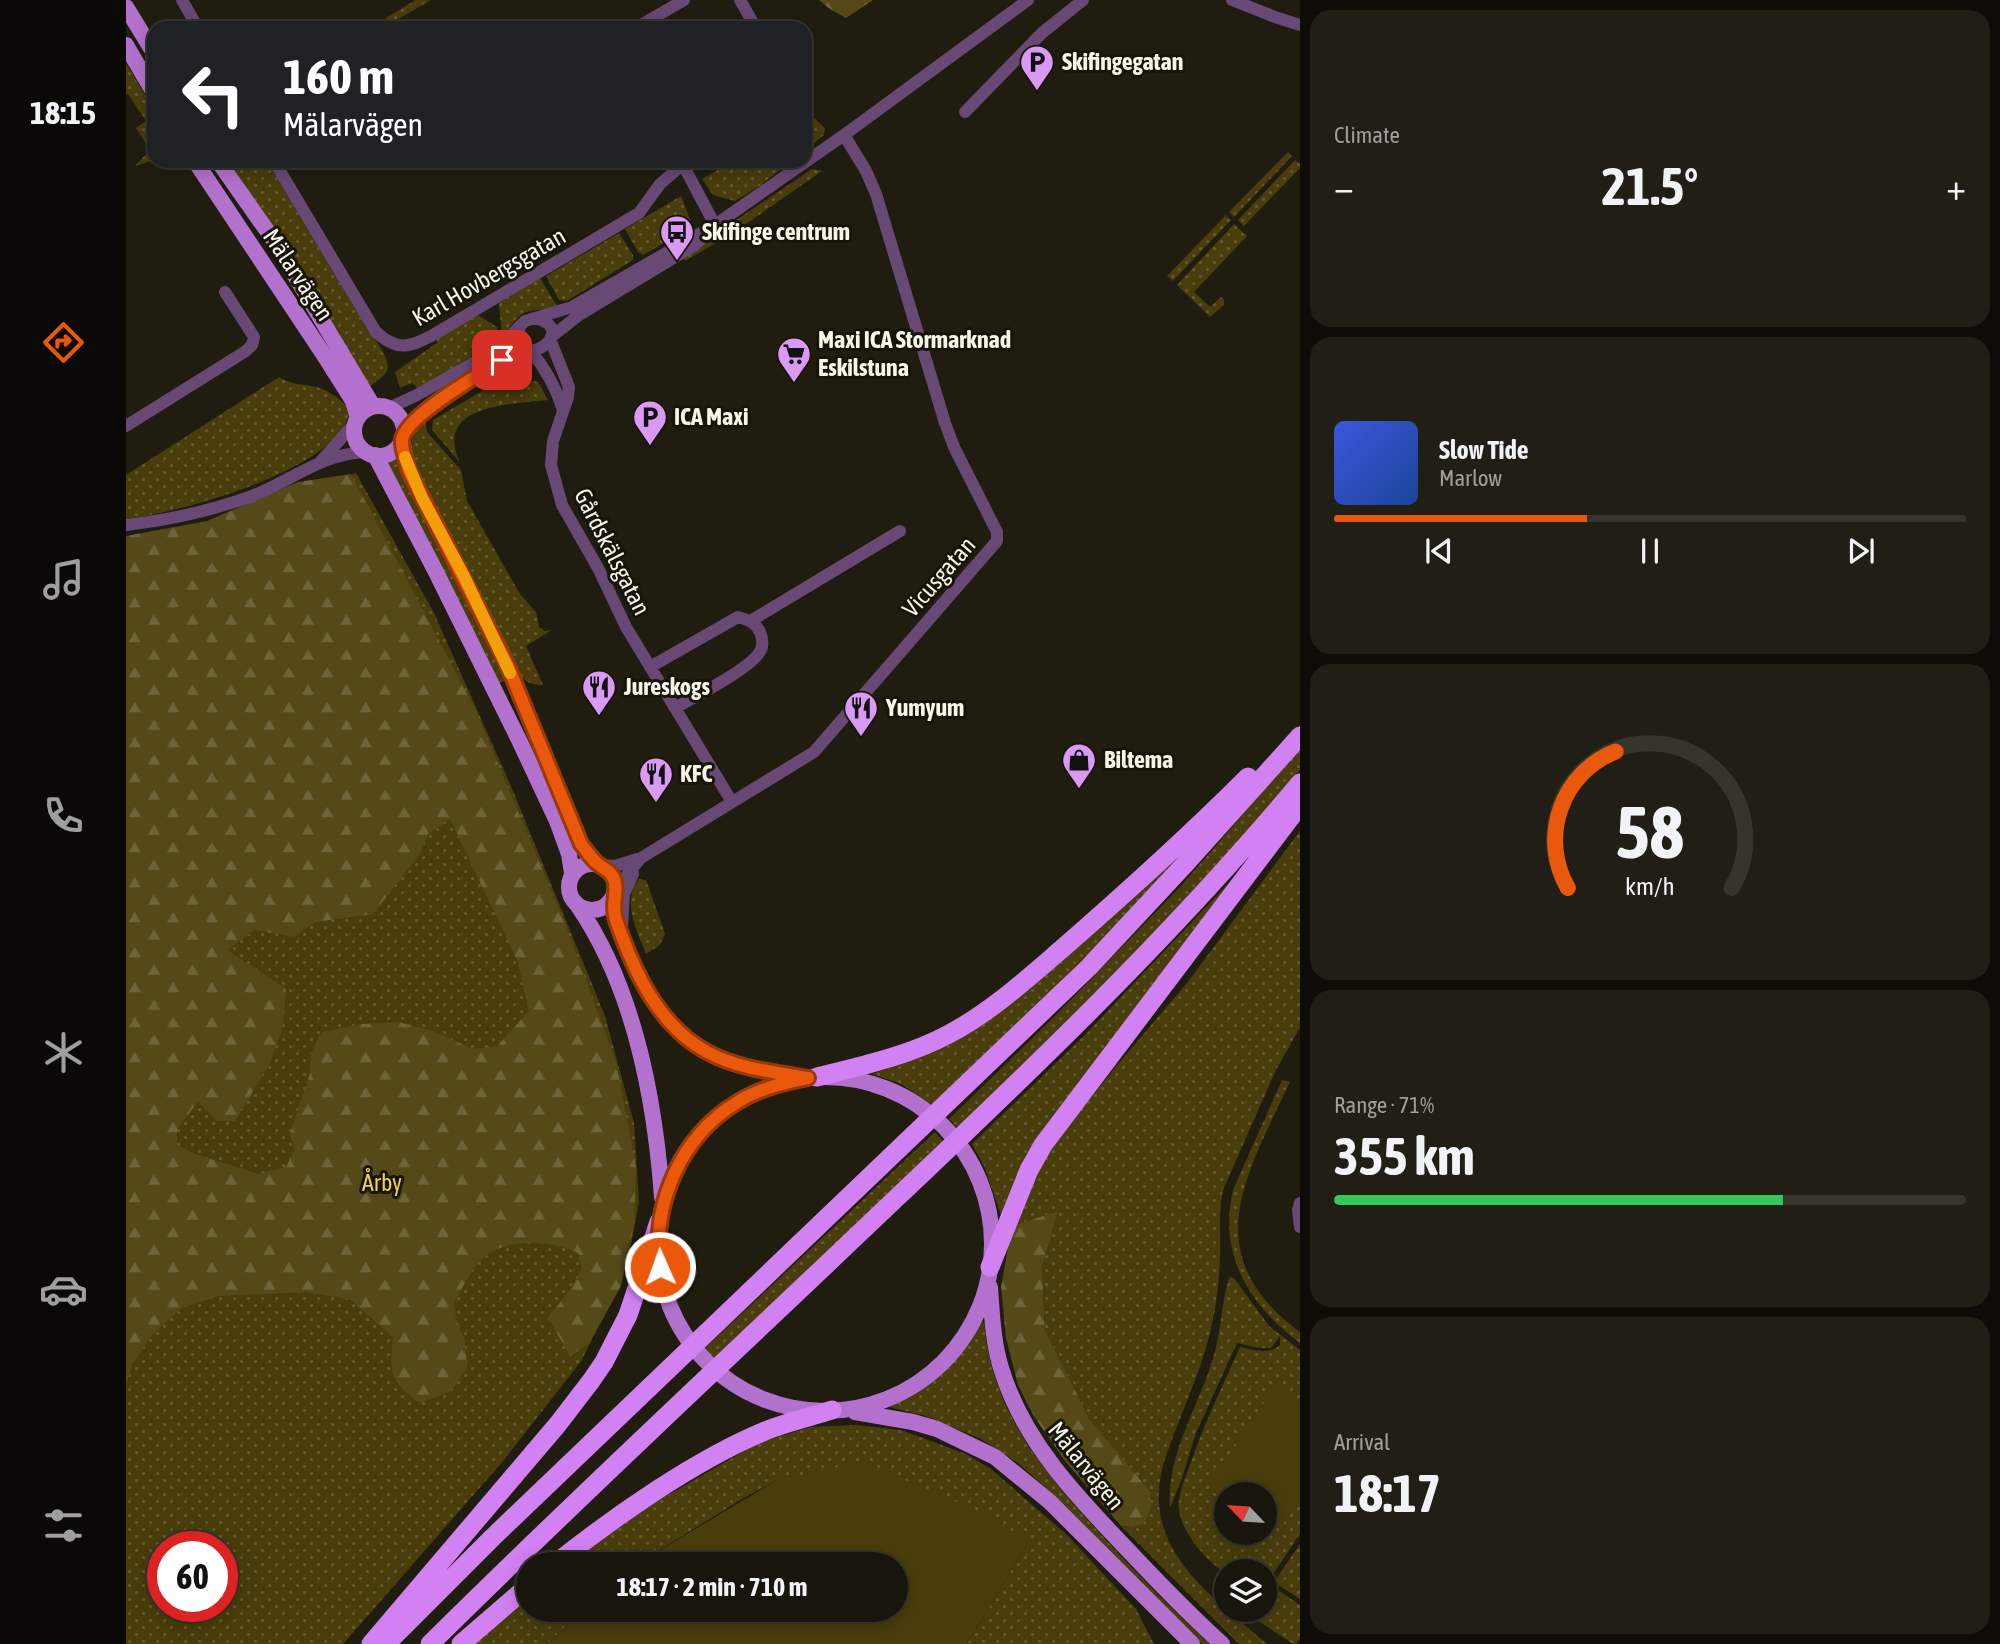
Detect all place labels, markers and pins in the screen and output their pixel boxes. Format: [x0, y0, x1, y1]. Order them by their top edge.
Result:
parking icon: Skifingegatan [1018, 43, 1056, 92]
place label: Skifingegatan [1062, 48, 1183, 75]
bus stop icon: Skifinge centrum [658, 213, 696, 262]
place label: Skifinge centrum [702, 218, 850, 245]
place label: Maxi ICA Stormarknad Eskilstuna [818, 326, 1011, 381]
pin [472, 330, 532, 390]
supermarket icon: Maxi ICA Stormarknad Eskilstuna [775, 335, 813, 384]
parking icon: ICA Maxi [631, 398, 669, 447]
place label: ICA Maxi [674, 403, 748, 430]
restaurant icon: Jureskogs [580, 668, 618, 717]
place label: Jureskogs [623, 673, 710, 700]
restaurant icon: Yumyum [842, 689, 880, 738]
place label: Yumyum [885, 694, 964, 721]
shop icon: Biltema [1060, 741, 1098, 790]
place label: Biltema [1104, 746, 1173, 773]
restaurant icon: KFC [637, 755, 675, 804]
place label: KFC [680, 760, 712, 787]

